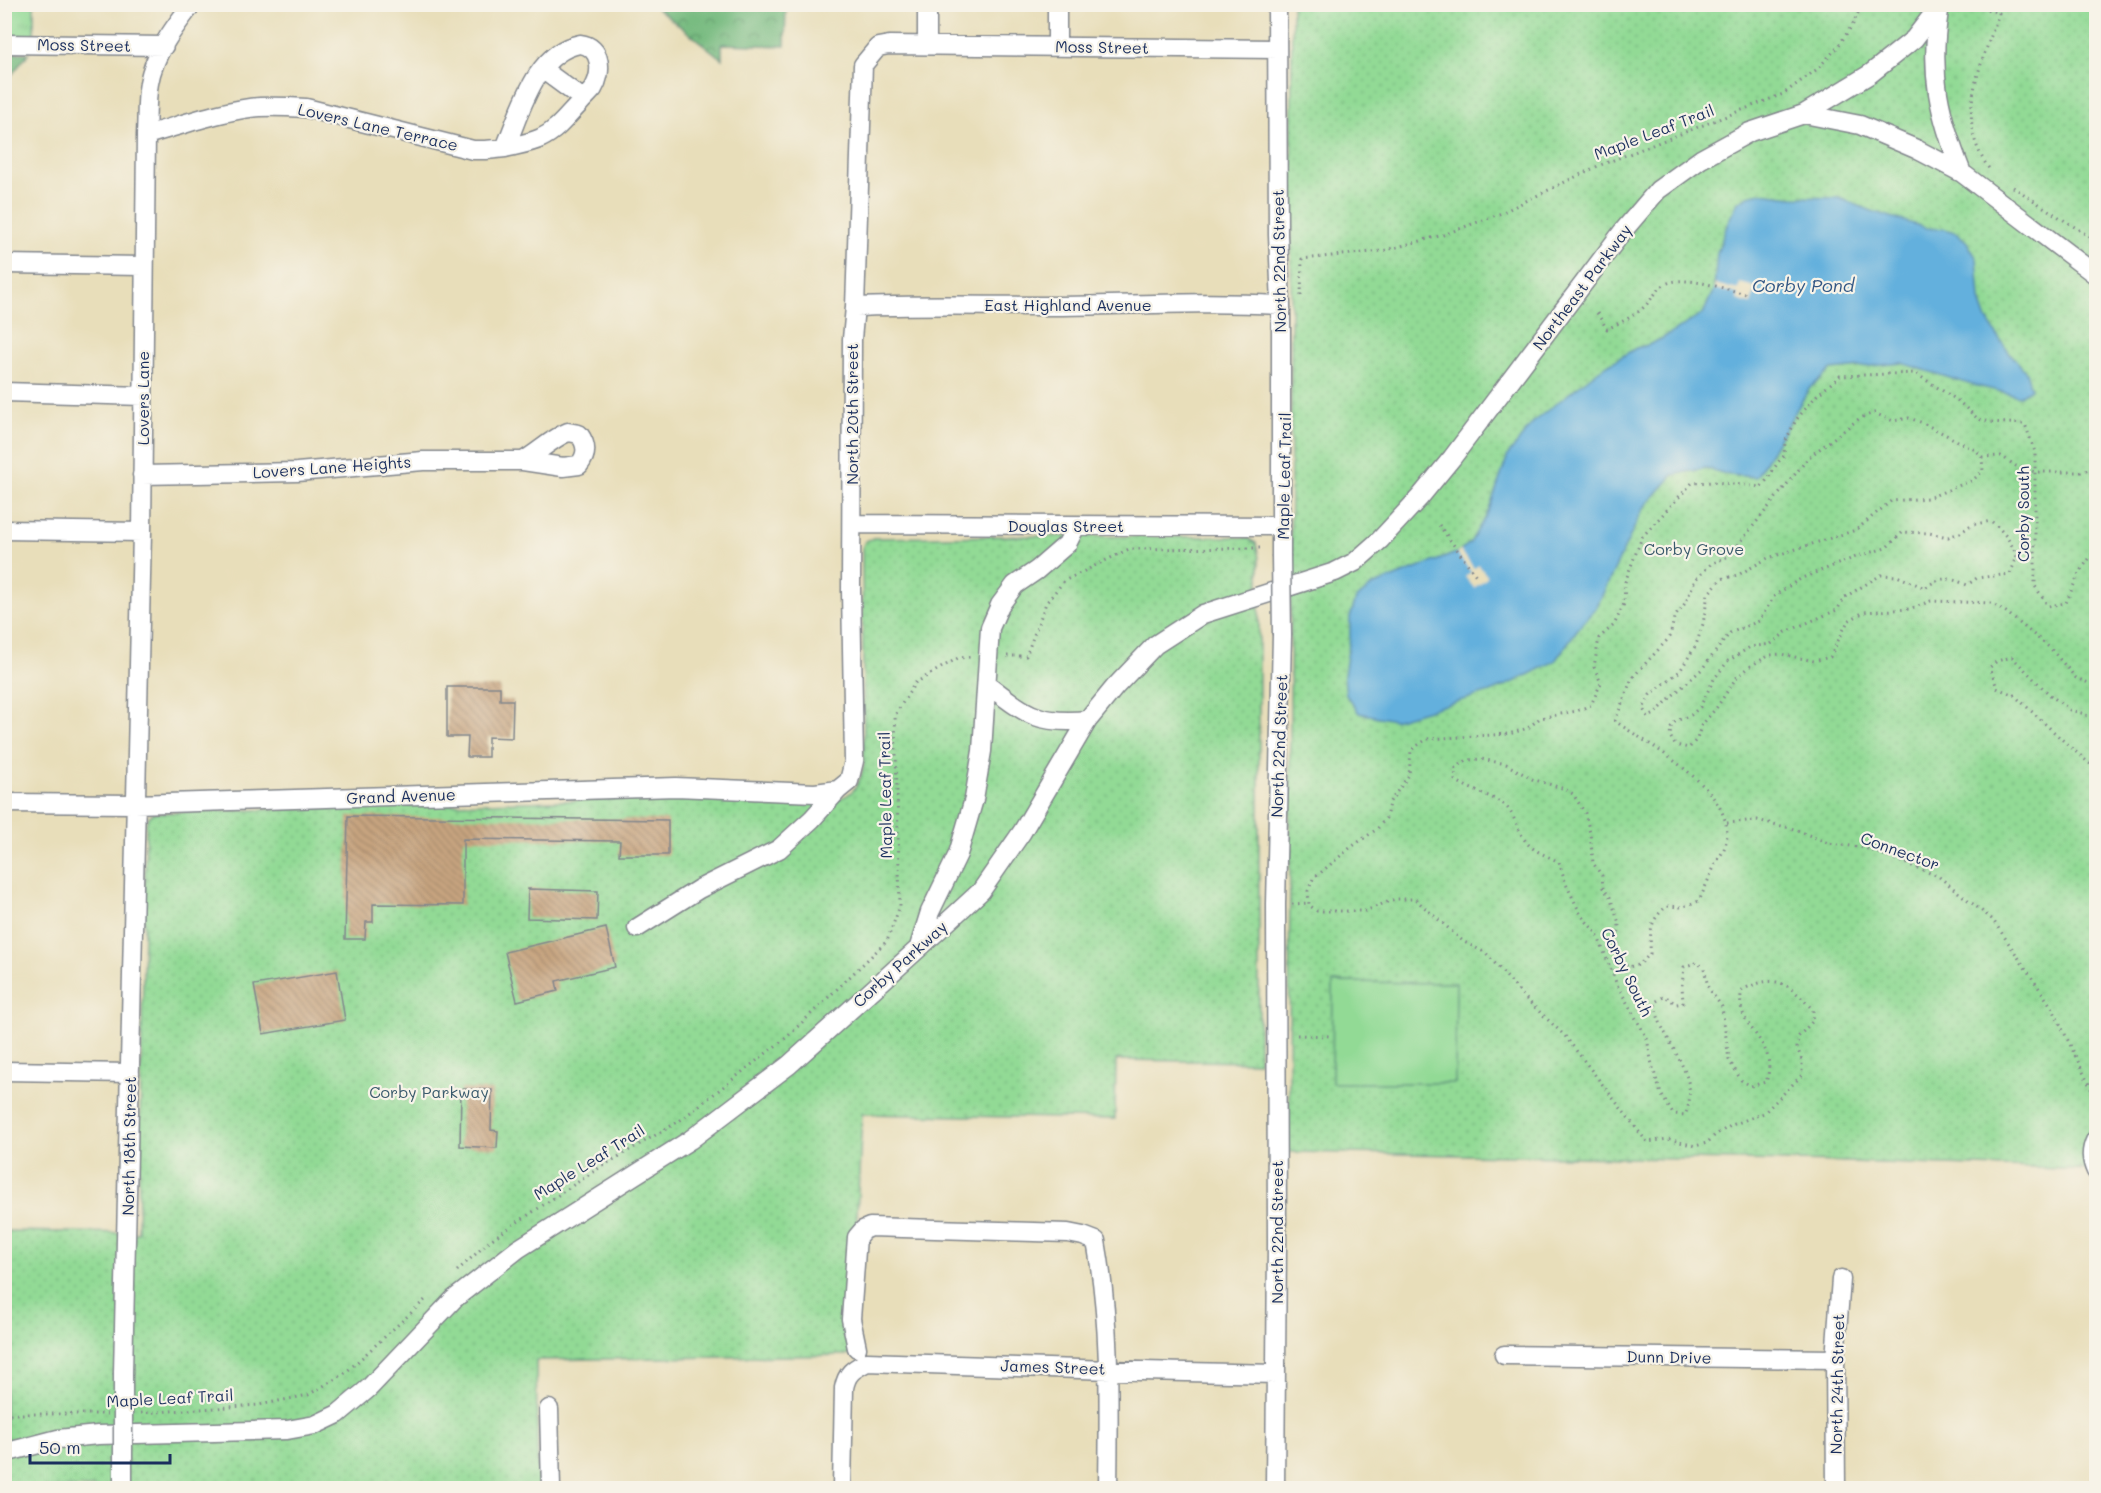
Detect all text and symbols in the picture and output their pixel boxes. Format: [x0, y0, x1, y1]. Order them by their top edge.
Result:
street label: Moss Street [37, 33, 131, 56]
street label: Moss Street [1055, 35, 1149, 58]
street label: Lovers Lane Terrace [296, 98, 460, 155]
street label: Maple Leaf Trail [1591, 99, 1717, 164]
street label: North 22nd Street [1267, 189, 1290, 333]
street label: Northeast Parkway [1527, 220, 1636, 354]
water label: Corby Pond [1752, 273, 1856, 297]
street label: East Highland Avenue [984, 294, 1152, 315]
street label: North 20th Street [841, 343, 862, 485]
street label: Lovers Lane [132, 351, 153, 445]
street label: Maple Leaf Trail [1272, 412, 1295, 540]
street label: Lovers Lane Heights [252, 450, 412, 483]
street label: Corby South [2012, 466, 2033, 562]
street label: Douglas Street [1008, 515, 1124, 536]
park label: Corby Grove [1644, 538, 1744, 559]
street label: North 22nd Street [1266, 674, 1291, 818]
street label: Maple Leaf Trail [873, 731, 896, 859]
street label: Grand Avenue [346, 783, 456, 808]
street label: Connector [1858, 827, 1943, 875]
street label: Corby Parkway [848, 916, 951, 1011]
street label: Corby South [1597, 924, 1658, 1019]
street label: North 18th Street [117, 1076, 140, 1216]
park label: Corby Parkway [369, 1081, 489, 1102]
street label: Maple Leaf Trail [529, 1119, 648, 1204]
street label: North 22nd Street [1266, 1160, 1287, 1304]
street label: North 24th Street [1825, 1313, 1848, 1455]
street label: Dunn Drive [1626, 1345, 1712, 1368]
street label: James Street [1000, 1354, 1106, 1379]
street label: Maple Leaf Trail [106, 1384, 234, 1411]
scale bar [30, 1427, 170, 1465]
text: 50 m [39, 1435, 81, 1459]

